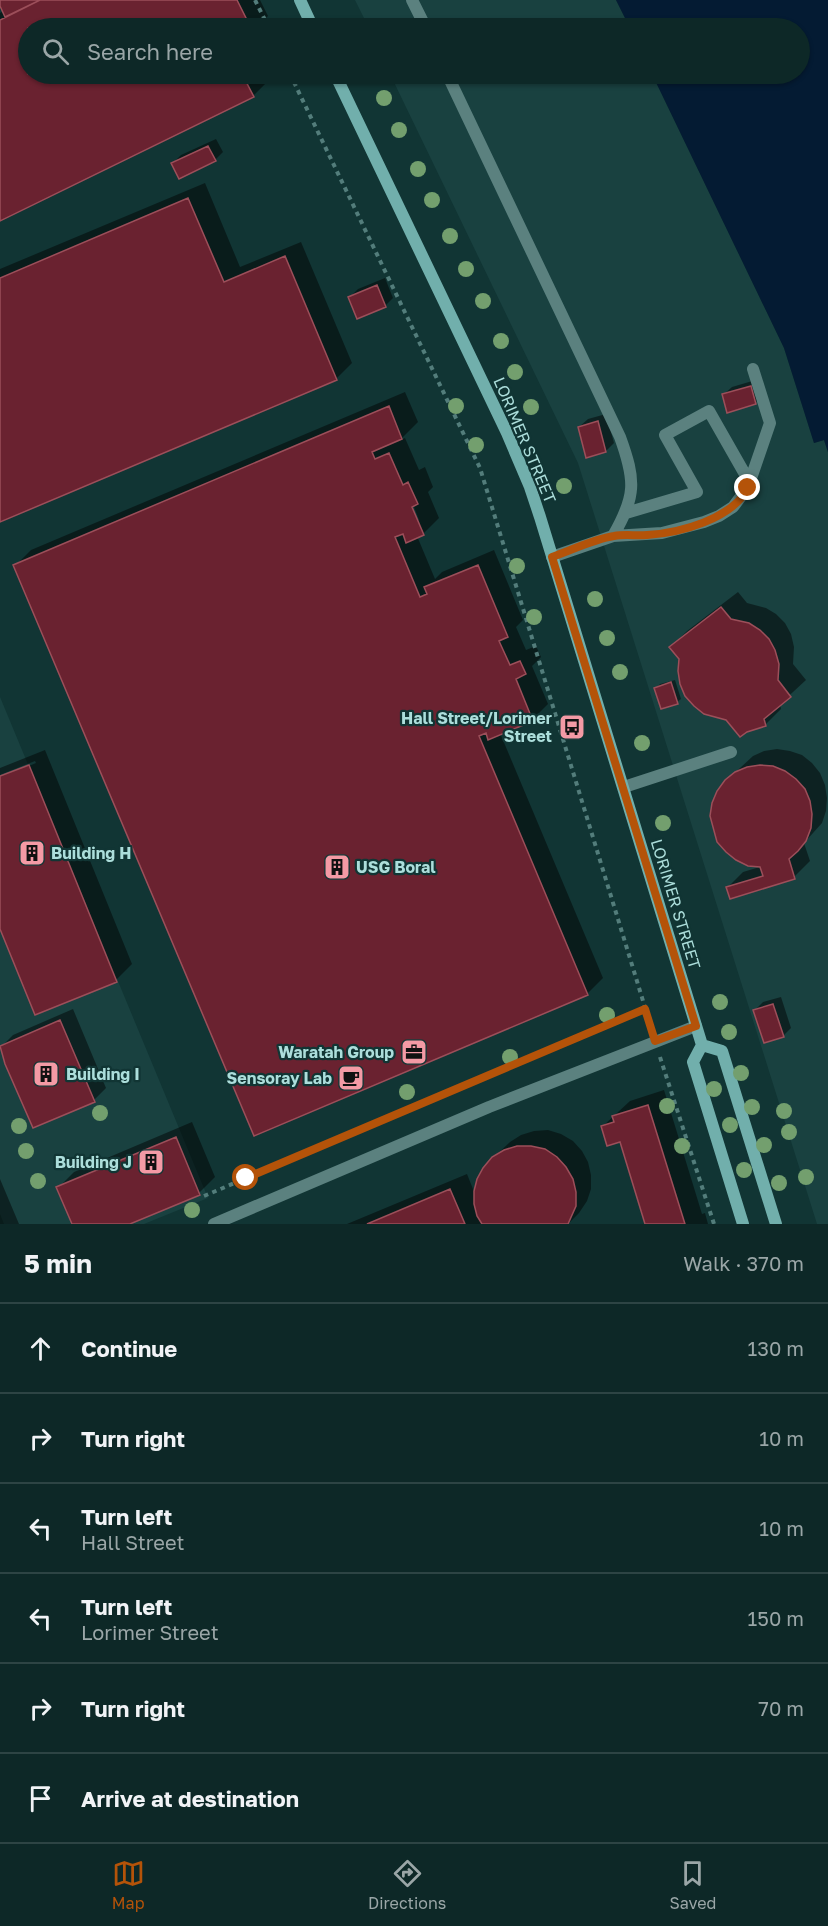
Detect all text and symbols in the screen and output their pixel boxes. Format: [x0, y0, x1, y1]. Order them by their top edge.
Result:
search box [18, 18, 810, 84]
icon: search [39, 35, 72, 68]
text: Search here [87, 38, 213, 65]
street label: LORIMER STREET [489, 374, 561, 506]
route end [734, 474, 760, 500]
place label: Hall Street/Lorimer Street [401, 708, 552, 746]
bus stop icon: Hall Street/Lorimer Street [557, 712, 587, 742]
street label: LORIMER STREET [647, 836, 705, 972]
building icon: Building H [17, 838, 47, 868]
place label: Building H [51, 843, 131, 863]
building icon: USG Boral [322, 852, 352, 882]
place label: USG Boral [356, 857, 436, 877]
office icon: Waratah Group [399, 1037, 429, 1067]
place label: Waratah Group [278, 1042, 394, 1062]
building icon: Building I [31, 1059, 61, 1089]
cafe icon: Sensoray Lab [336, 1063, 366, 1093]
place label: Building I [66, 1064, 140, 1084]
place label: Sensoray Lab [227, 1068, 332, 1088]
building icon: Building J [136, 1147, 166, 1177]
place label: Building J [55, 1152, 132, 1172]
route start [232, 1164, 258, 1190]
text: 5 min [24, 1248, 92, 1279]
text: Walk · 370 m [683, 1251, 804, 1275]
icon: ahead [24, 1332, 57, 1365]
text: Continue [81, 1335, 177, 1362]
text: 130 m [748, 1336, 804, 1360]
icon: right [24, 1422, 57, 1455]
text: Turn right [81, 1425, 185, 1452]
text: 10 m [759, 1426, 804, 1450]
text: Turn left [81, 1503, 172, 1530]
icon: left [24, 1512, 57, 1545]
text: 10 m [759, 1516, 804, 1540]
text: Hall Street [81, 1530, 185, 1554]
text: Turn left [81, 1593, 172, 1620]
icon: left [24, 1602, 57, 1635]
text: 150 m [748, 1606, 804, 1630]
text: Lorimer Street [81, 1620, 219, 1644]
icon: right [24, 1692, 57, 1725]
text: Turn right [81, 1695, 185, 1722]
text: 70 m [758, 1696, 804, 1720]
icon: arrive [24, 1782, 57, 1815]
text: Arrive at destination [81, 1785, 299, 1812]
tab: Map [112, 1857, 145, 1913]
tab: Directions [368, 1857, 446, 1913]
tab: Saved [670, 1857, 716, 1913]

